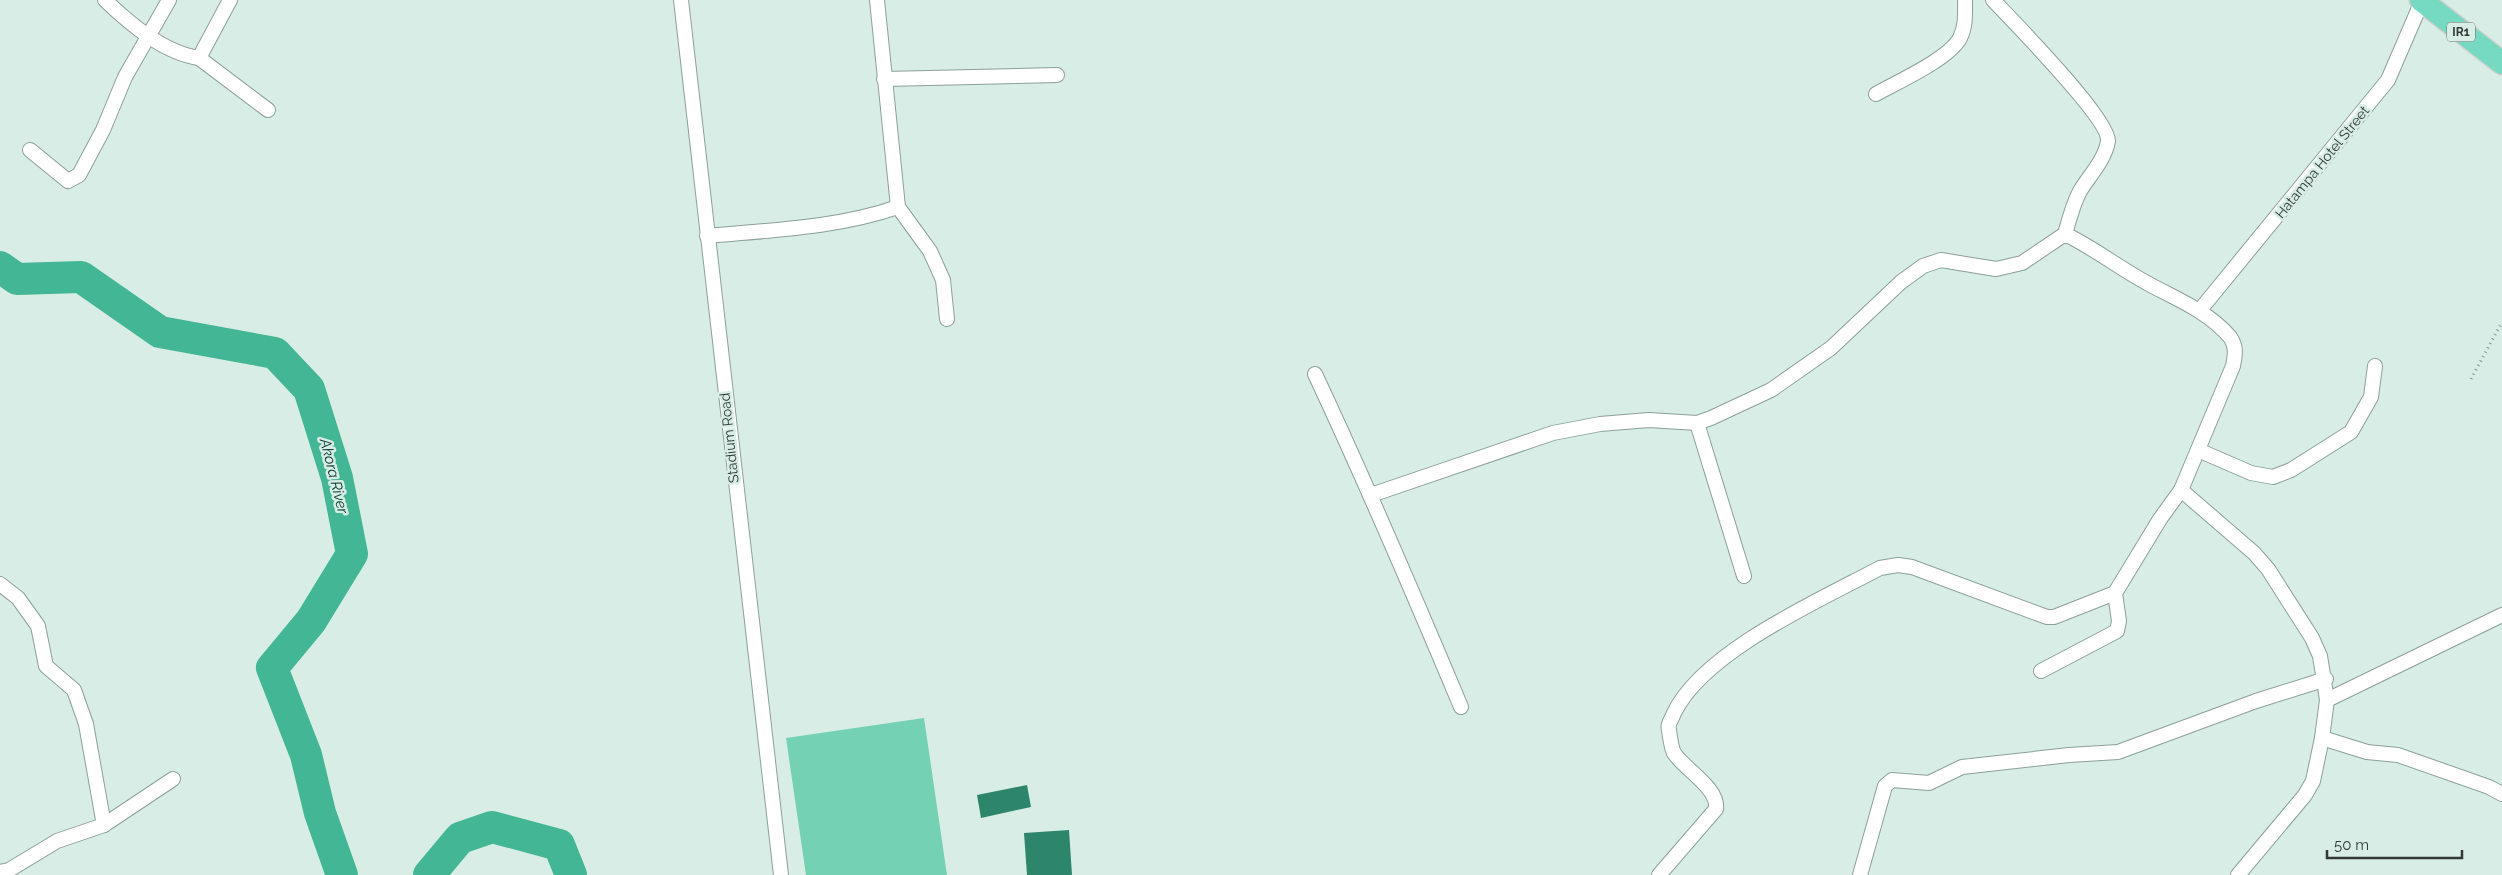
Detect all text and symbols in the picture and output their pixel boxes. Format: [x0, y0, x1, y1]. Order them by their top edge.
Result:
road number: IR1 [2447, 22, 2475, 42]
street label: Hatampa Hotel Street [2272, 102, 2372, 221]
street label: Stadium Road [716, 392, 742, 484]
water label: Akora River [316, 436, 352, 516]
scale bar [2327, 828, 2462, 860]
text: 50 m [2334, 836, 2369, 854]

